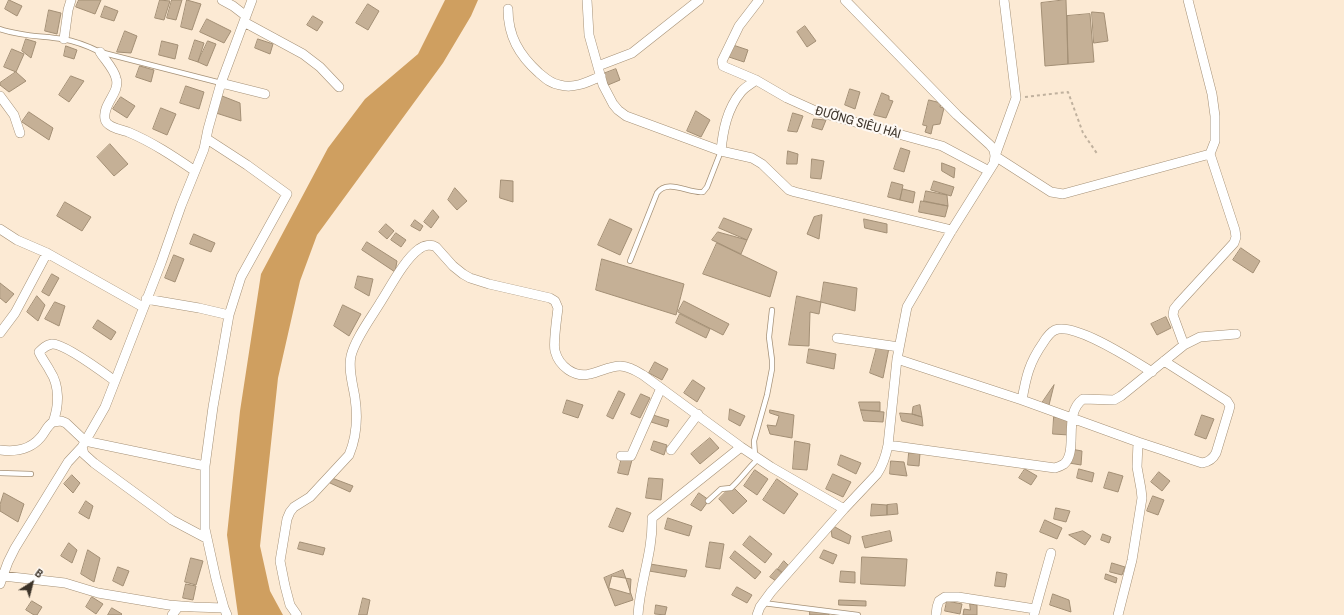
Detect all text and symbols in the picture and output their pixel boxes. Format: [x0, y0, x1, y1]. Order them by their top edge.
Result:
street label: ĐƯỜNG SIÊU HÀI [813, 103, 903, 143]
north arrow [12, 563, 52, 603]
text: B [32, 566, 46, 581]

